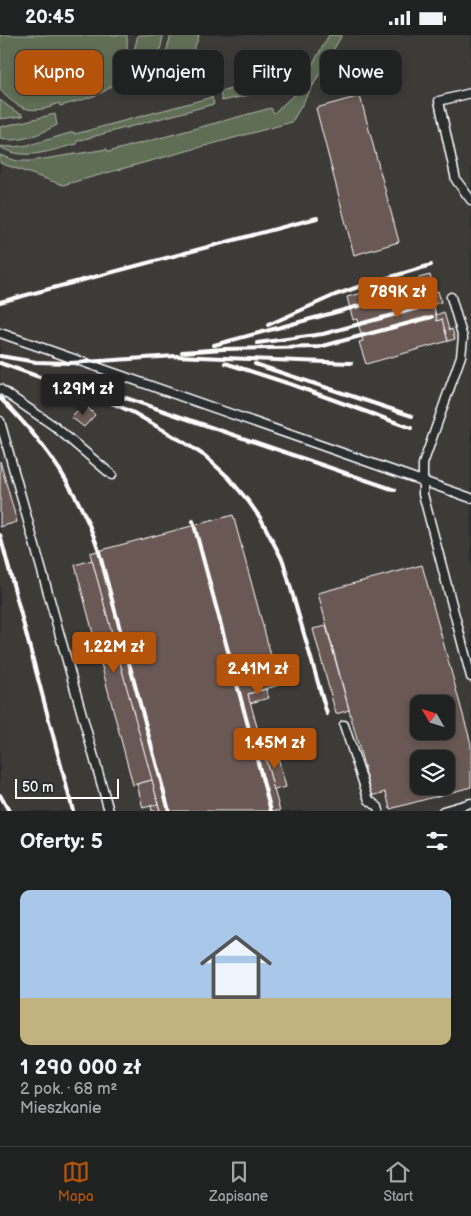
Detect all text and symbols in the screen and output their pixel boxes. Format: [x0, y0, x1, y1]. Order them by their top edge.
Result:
text: 20:45 [25, 6, 75, 29]
chip: Kupno [15, 50, 103, 95]
chip: Wynajem [113, 50, 224, 95]
chip: Filtry [234, 50, 310, 95]
chip: Nowe [320, 50, 402, 95]
pin: 789K zł [352, 277, 444, 319]
text: 789K zł [369, 283, 427, 302]
pin: 1.29M zł [31, 373, 135, 416]
text: 1.29M zł [52, 380, 114, 399]
pin: 1.22M zł [62, 631, 166, 674]
text: 1.22M zł [83, 638, 145, 657]
pin: 2.41M zł [206, 653, 310, 696]
text: 2.41M zł [227, 660, 289, 679]
north arrow [410, 695, 455, 740]
map controls [410, 695, 455, 795]
pin: 1.45M zł [223, 727, 327, 770]
text: 1.45M zł [244, 734, 306, 753]
button: layers [410, 750, 455, 795]
scale bar [15, 776, 119, 799]
text: 50 m [22, 779, 54, 796]
icon: filters [423, 827, 451, 855]
text: Oferty: 5 [20, 829, 103, 854]
icon: home [191, 922, 281, 1012]
text: 1 290 000 zł [20, 1055, 141, 1080]
text: 2 pok. · 68 m² [20, 1080, 117, 1099]
text: Mieszkanie [20, 1099, 102, 1118]
tab: Mapa [58, 1158, 94, 1205]
tab: Zapisane [209, 1158, 268, 1205]
tab: Start [384, 1158, 413, 1205]

